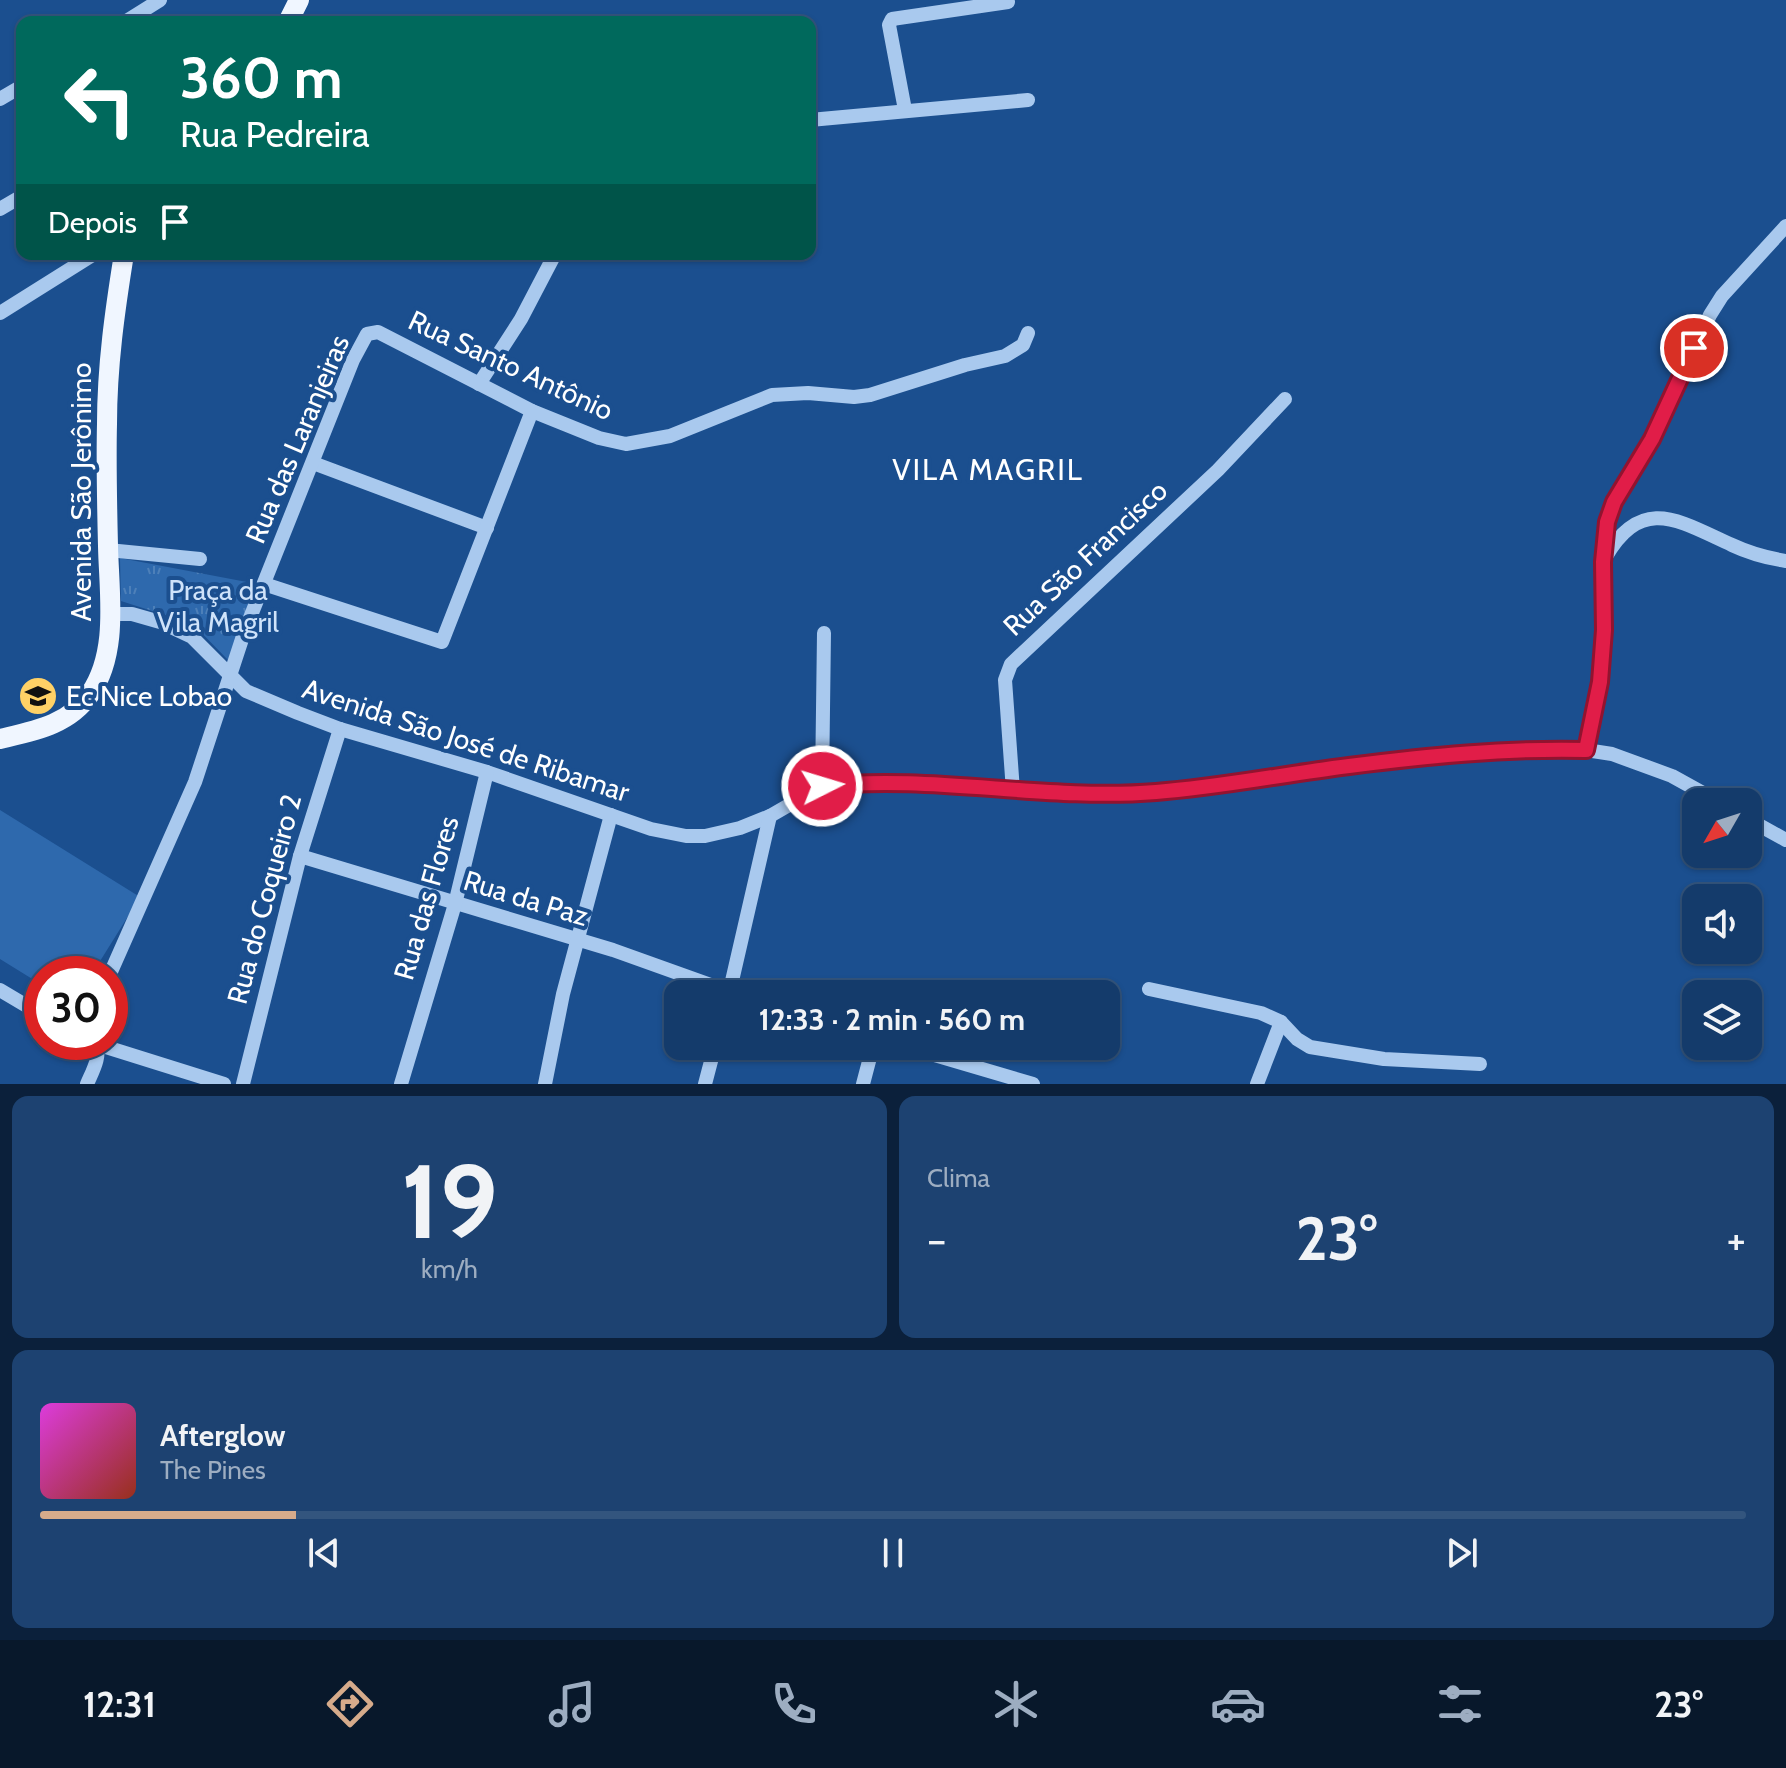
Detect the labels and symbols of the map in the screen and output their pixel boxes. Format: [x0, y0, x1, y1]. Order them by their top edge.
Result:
street label: Rua Santo Antônio [403, 303, 619, 427]
pin [1660, 314, 1728, 382]
street label: Rua das Laranjeiras [238, 330, 356, 548]
street label: Avenida São Jerônimo [64, 363, 98, 622]
district label: VILA MAGRIL [892, 451, 1084, 488]
street label: Rua São Francisco [996, 473, 1174, 643]
park label: Praça da Vila Magril [157, 573, 279, 639]
street label: Avenida São José de Ribamar [298, 671, 634, 809]
school or university icon: Ec Nice Lobao [17, 675, 59, 717]
place label: Ec Nice Lobao [66, 679, 232, 713]
position arrow [780, 744, 864, 828]
north arrow [1682, 788, 1762, 868]
street label: Rua do Coqueiro 2 [220, 790, 308, 1008]
street label: Rua das Flores [386, 812, 466, 984]
street label: Rua da Paz [460, 863, 592, 933]
speed limit sign: 30 [24, 956, 128, 1060]

